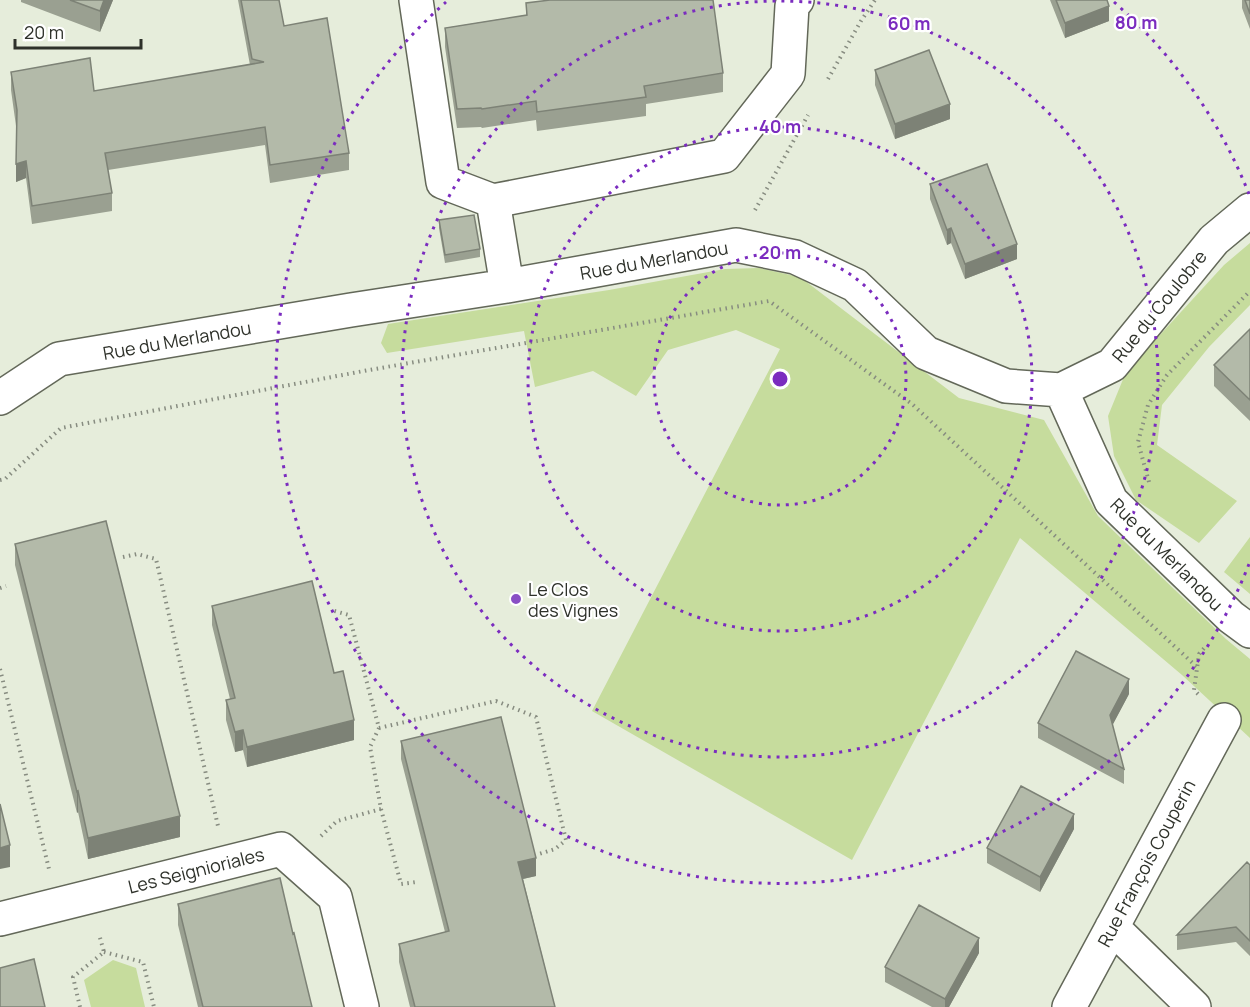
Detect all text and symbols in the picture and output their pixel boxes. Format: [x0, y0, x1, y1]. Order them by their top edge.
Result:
text: 80 m [1115, 10, 1157, 34]
text: 60 m [888, 11, 930, 35]
scale bar [15, 12, 141, 50]
text: 20 m [24, 20, 64, 44]
text: 40 m [759, 114, 801, 138]
street label: Rue du Merlandou [578, 235, 730, 285]
text: 20 m [759, 240, 801, 264]
street label: Rue du Coulobre [1106, 245, 1212, 367]
street label: Rue du Merlandou [101, 315, 253, 365]
centre of rings [770, 369, 790, 389]
street label: Rue du Merlandou [1105, 492, 1229, 616]
place label: Le Clos des Vignes [528, 577, 618, 622]
marker: Le Clos des Vignes [509, 592, 523, 606]
street label: Rue François Couperin [1092, 775, 1200, 951]
street label: Les Seignioriales [125, 841, 267, 899]

